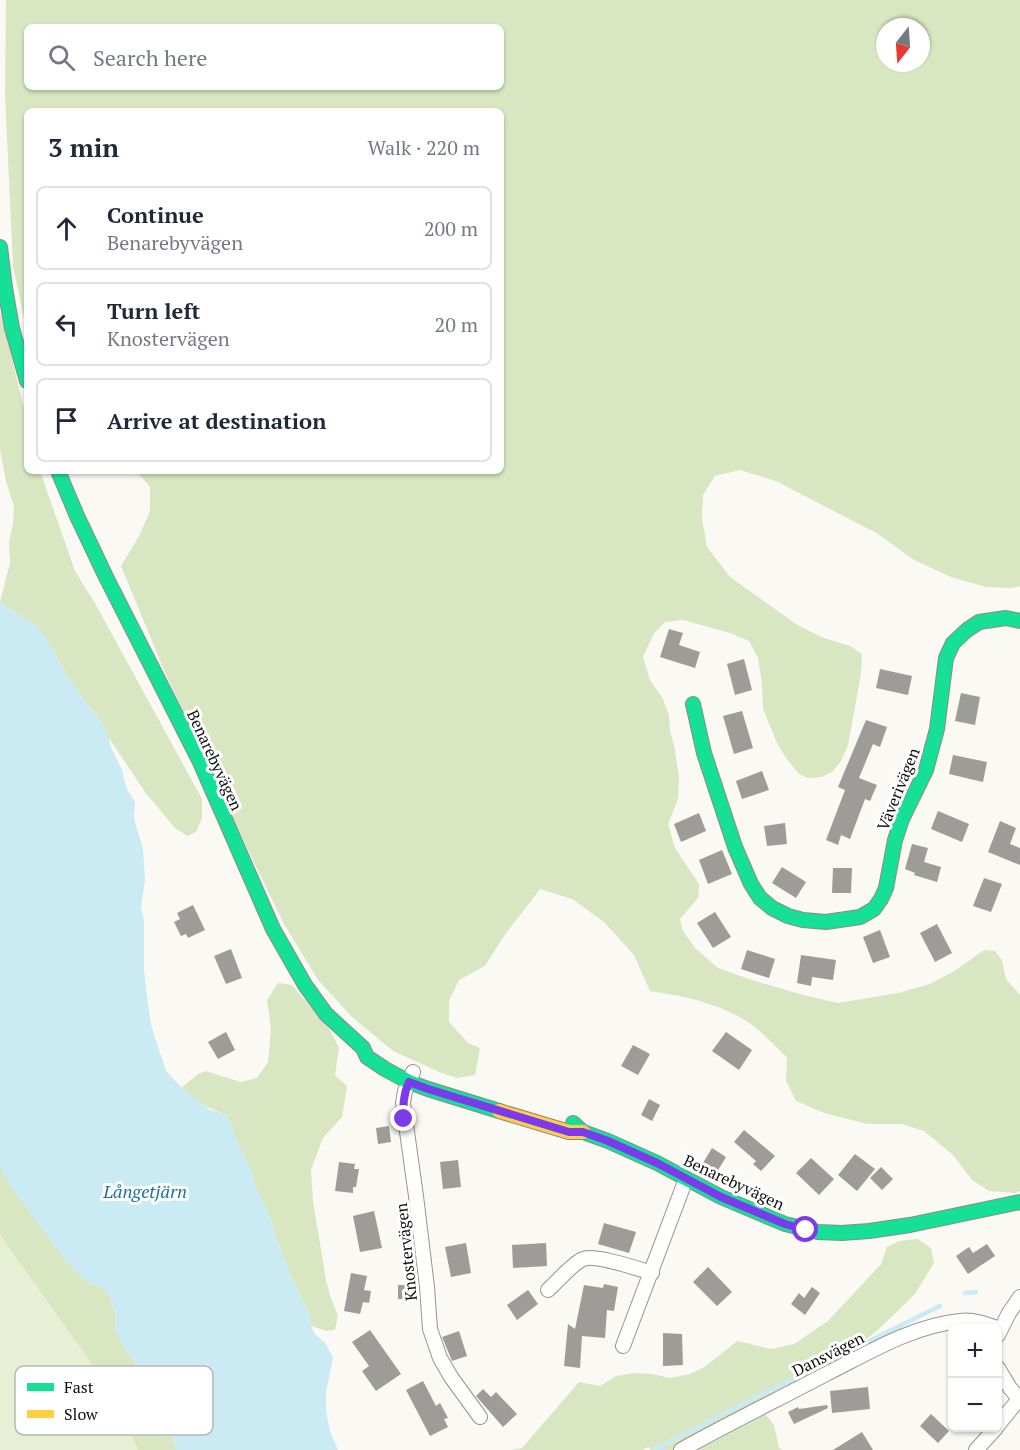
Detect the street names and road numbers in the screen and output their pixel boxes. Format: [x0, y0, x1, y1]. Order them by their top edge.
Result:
street label: Benarebyvägen [182, 706, 248, 814]
street label: Väverivägen [871, 744, 925, 834]
street label: Benarebyvägen [680, 1149, 788, 1215]
street label: Knostervägen [390, 1202, 422, 1302]
street label: Dansvägen [788, 1326, 868, 1382]

